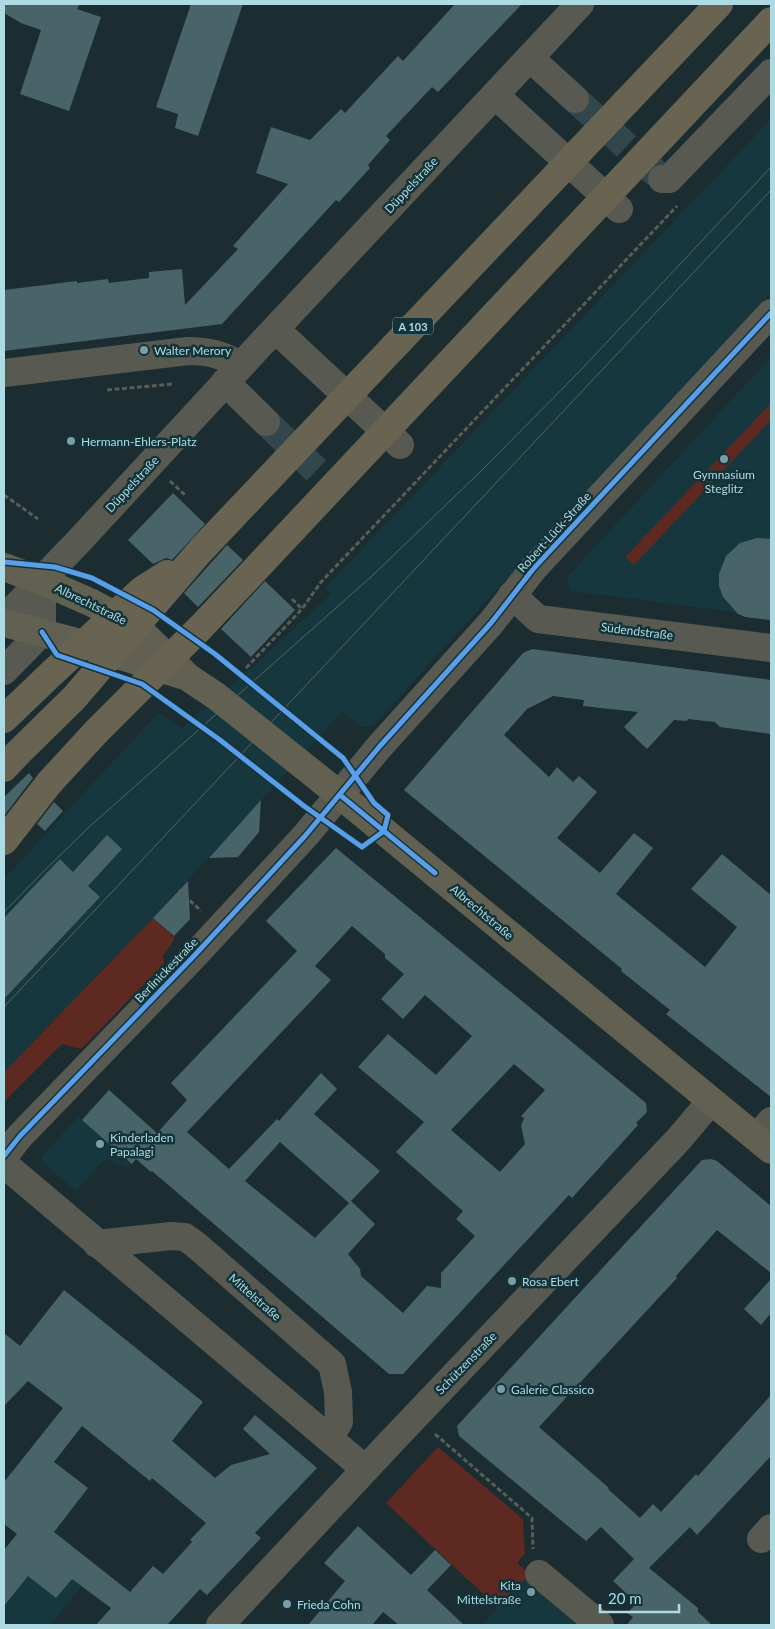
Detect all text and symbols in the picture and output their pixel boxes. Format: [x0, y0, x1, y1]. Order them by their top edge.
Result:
street label: Düppelstraße [381, 154, 441, 216]
road number: A 103 [393, 318, 433, 334]
place label: Walter Merory [154, 343, 232, 358]
marker: Walter Merory [138, 344, 150, 356]
place label: Hermann-Ehlers-Platz [81, 434, 197, 449]
marker: Hermann-Ehlers-Platz [65, 435, 77, 447]
street label: Düppelstraße [102, 453, 162, 515]
marker: Gymnasium Steglitz [718, 453, 730, 465]
place label: Gymnasium Steglitz [693, 467, 755, 496]
street label: Robert-Lück-Straße [514, 489, 594, 575]
street label: Albrechtstraße [53, 580, 129, 628]
street label: Südendstraße [600, 619, 674, 643]
street label: Albrechtstraße [447, 881, 517, 943]
street label: Berlinickestraße [131, 934, 201, 1006]
place label: Kinderladen Papalagi [110, 1130, 174, 1159]
marker: Kinderladen Papalagi [94, 1138, 106, 1150]
street label: Mittelstraße [226, 1270, 284, 1324]
place label: Rosa Ebert [522, 1274, 579, 1289]
marker: Rosa Ebert [506, 1275, 518, 1287]
street label: Schützenstraße [432, 1329, 500, 1397]
place label: Galerie Classico [511, 1382, 594, 1397]
marker: Galerie Classico [495, 1383, 507, 1395]
place label: Kita Mittelstraße [457, 1578, 521, 1607]
scale bar [600, 1582, 679, 1614]
marker: Kita Mittelstraße [525, 1586, 537, 1598]
text: 20 m [608, 1589, 642, 1607]
place label: Frieda Cohn [297, 1597, 361, 1612]
marker: Frieda Cohn [281, 1598, 293, 1610]

